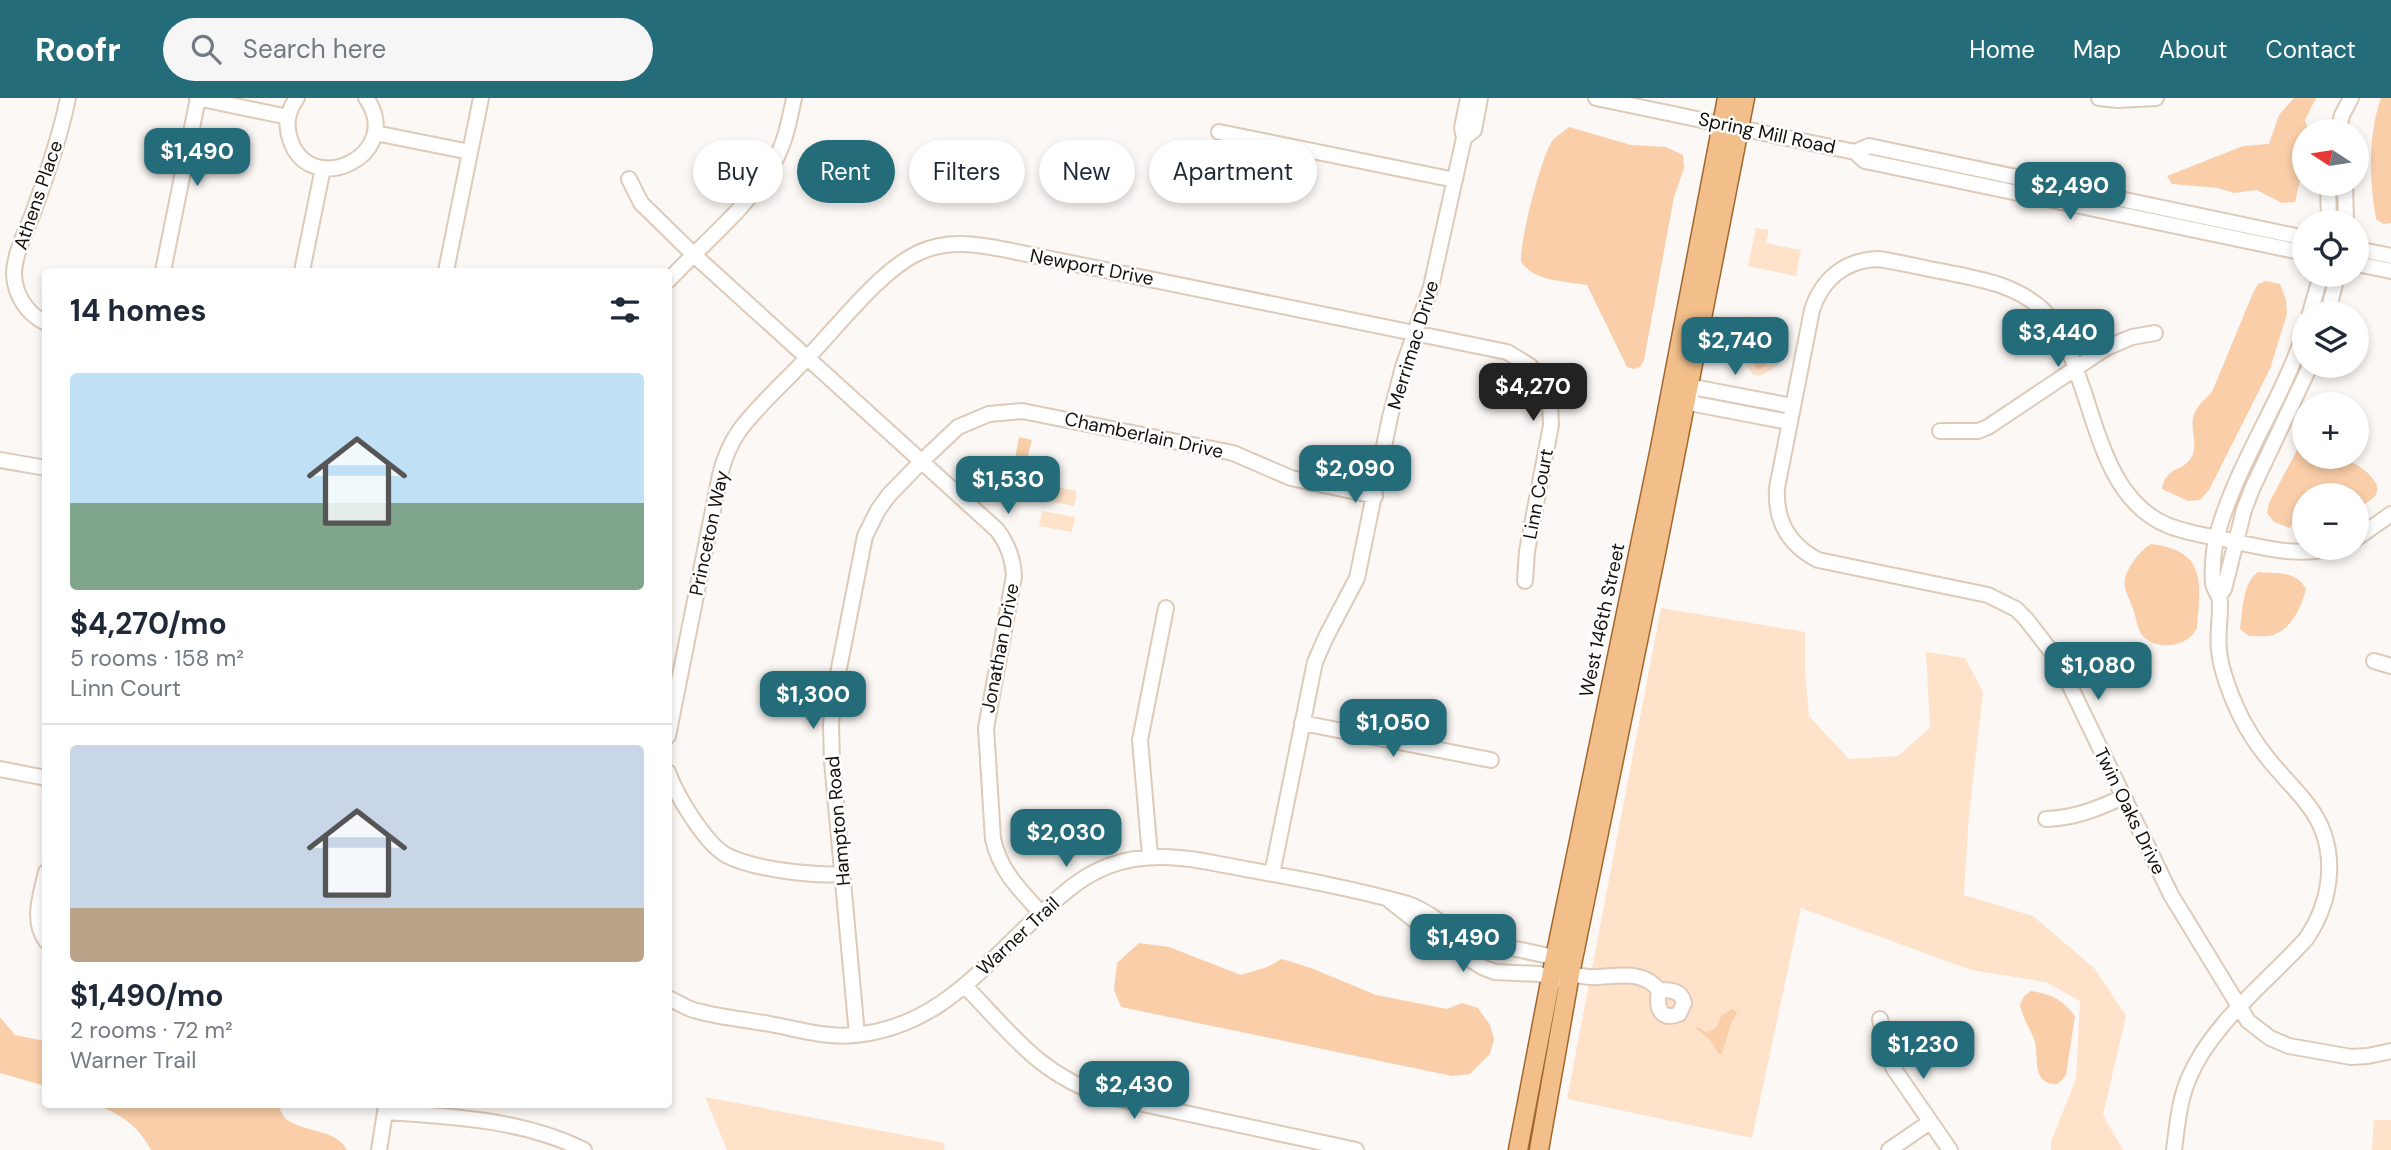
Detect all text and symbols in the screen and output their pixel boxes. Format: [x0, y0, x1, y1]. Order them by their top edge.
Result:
search box [163, 18, 653, 81]
text: Roofr [35, 28, 121, 71]
icon: search [187, 30, 225, 68]
text: Search here [243, 32, 386, 66]
text: Home [1969, 34, 2035, 65]
text: Map [2073, 34, 2121, 65]
text: About [2159, 34, 2228, 65]
text: Contact [2266, 34, 2356, 65]
street label: Spring Mill Road [1696, 106, 1838, 160]
north arrow [2292, 119, 2370, 196]
map controls [2292, 119, 2369, 560]
pin: $1,490 [140, 129, 254, 188]
text: $1,490 [160, 136, 234, 166]
street label: Athens Place [8, 137, 68, 253]
chip: Buy [693, 140, 783, 203]
chip: Rent [797, 140, 895, 203]
chip: Filters [909, 140, 1025, 203]
chip: New [1039, 140, 1135, 203]
chip: Apartment [1149, 140, 1317, 203]
pin: $2,490 [2013, 162, 2127, 222]
text: $2,490 [2031, 170, 2109, 200]
button: locate [2292, 210, 2369, 287]
street label: Newport Drive [1028, 243, 1156, 291]
street label: Merrimac Drive [1382, 277, 1444, 413]
text: 14 homes [70, 291, 207, 330]
icon: filters [606, 291, 644, 329]
button: layers [2292, 301, 2369, 378]
pin: $3,440 [2001, 310, 2115, 369]
pin: $2,740 [1678, 317, 1792, 377]
text: $3,440 [2018, 317, 2098, 347]
text: $2,740 [1697, 325, 1773, 355]
pin: $4,270 [1476, 364, 1590, 423]
text: $4,270 [1495, 371, 1571, 401]
button: + [2292, 392, 2369, 469]
street label: Chamberlain Drive [1062, 406, 1226, 464]
icon: home [294, 418, 420, 544]
pin: $2,090 [1298, 446, 1412, 505]
street label: Linn Court [1517, 447, 1559, 541]
text: $2,090 [1315, 453, 1395, 483]
pin: $1,530 [951, 456, 1065, 516]
text: $1,530 [972, 464, 1044, 494]
street label: Princeton Way [684, 468, 735, 598]
button: − [2292, 483, 2369, 560]
street label: West 146th Street [1574, 541, 1630, 699]
street label: Jonathan Drive [975, 581, 1025, 715]
text: $4,270/mo [70, 604, 227, 643]
pin: $1,080 [2041, 642, 2155, 702]
text: 5 rooms · 158 m² [70, 643, 244, 673]
text: $1,080 [2061, 650, 2135, 680]
pin: $1,300 [756, 672, 870, 731]
text: Linn Court [70, 673, 181, 703]
text: $1,300 [776, 679, 850, 709]
pin: $1,050 [1336, 700, 1450, 759]
text: $1,050 [1356, 707, 1430, 737]
street label: Twin Oaks Drive [2088, 743, 2172, 879]
street label: Hampton Road [820, 755, 856, 887]
icon: home [294, 790, 420, 916]
pin: $2,030 [1009, 810, 1123, 869]
text: $2,030 [1026, 817, 1106, 847]
street label: Warner Trail [971, 891, 1065, 981]
pin: $1,490 [1406, 914, 1520, 974]
text: $1,490 [1426, 922, 1500, 952]
text: $1,490/mo [70, 976, 224, 1015]
text: 2 rooms · 72 m² [70, 1015, 233, 1045]
pin: $1,230 [1866, 1021, 1980, 1081]
text: $1,230 [1887, 1029, 1959, 1059]
text: Warner Trail [70, 1045, 196, 1075]
pin: $2,430 [1077, 1062, 1191, 1121]
text: $2,430 [1095, 1069, 1173, 1099]

